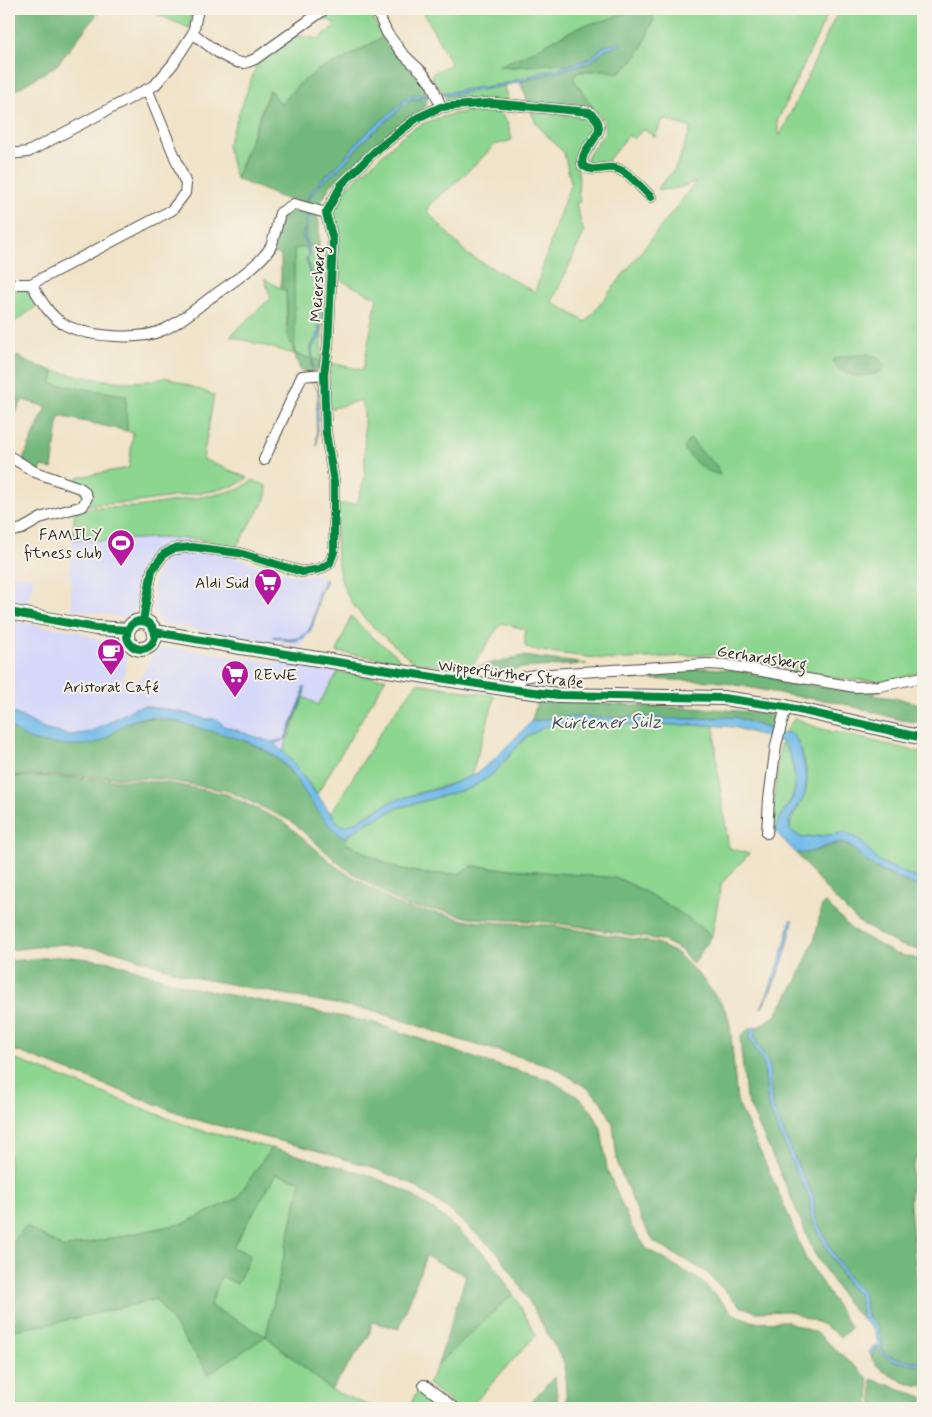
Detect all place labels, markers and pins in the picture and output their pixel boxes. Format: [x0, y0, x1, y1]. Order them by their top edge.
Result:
place label: FAMILY fitness club [24, 525, 102, 564]
sports icon: FAMILY fitness club [106, 528, 136, 567]
supermarket icon: Aldi Süd [253, 567, 283, 606]
place label: Aldi Süd [195, 573, 249, 594]
cafe icon: Aristorat Café [96, 637, 126, 676]
supermarket icon: REWE [220, 659, 250, 698]
place label: REWE [254, 665, 297, 686]
place label: Aristorat Café [63, 677, 159, 698]

